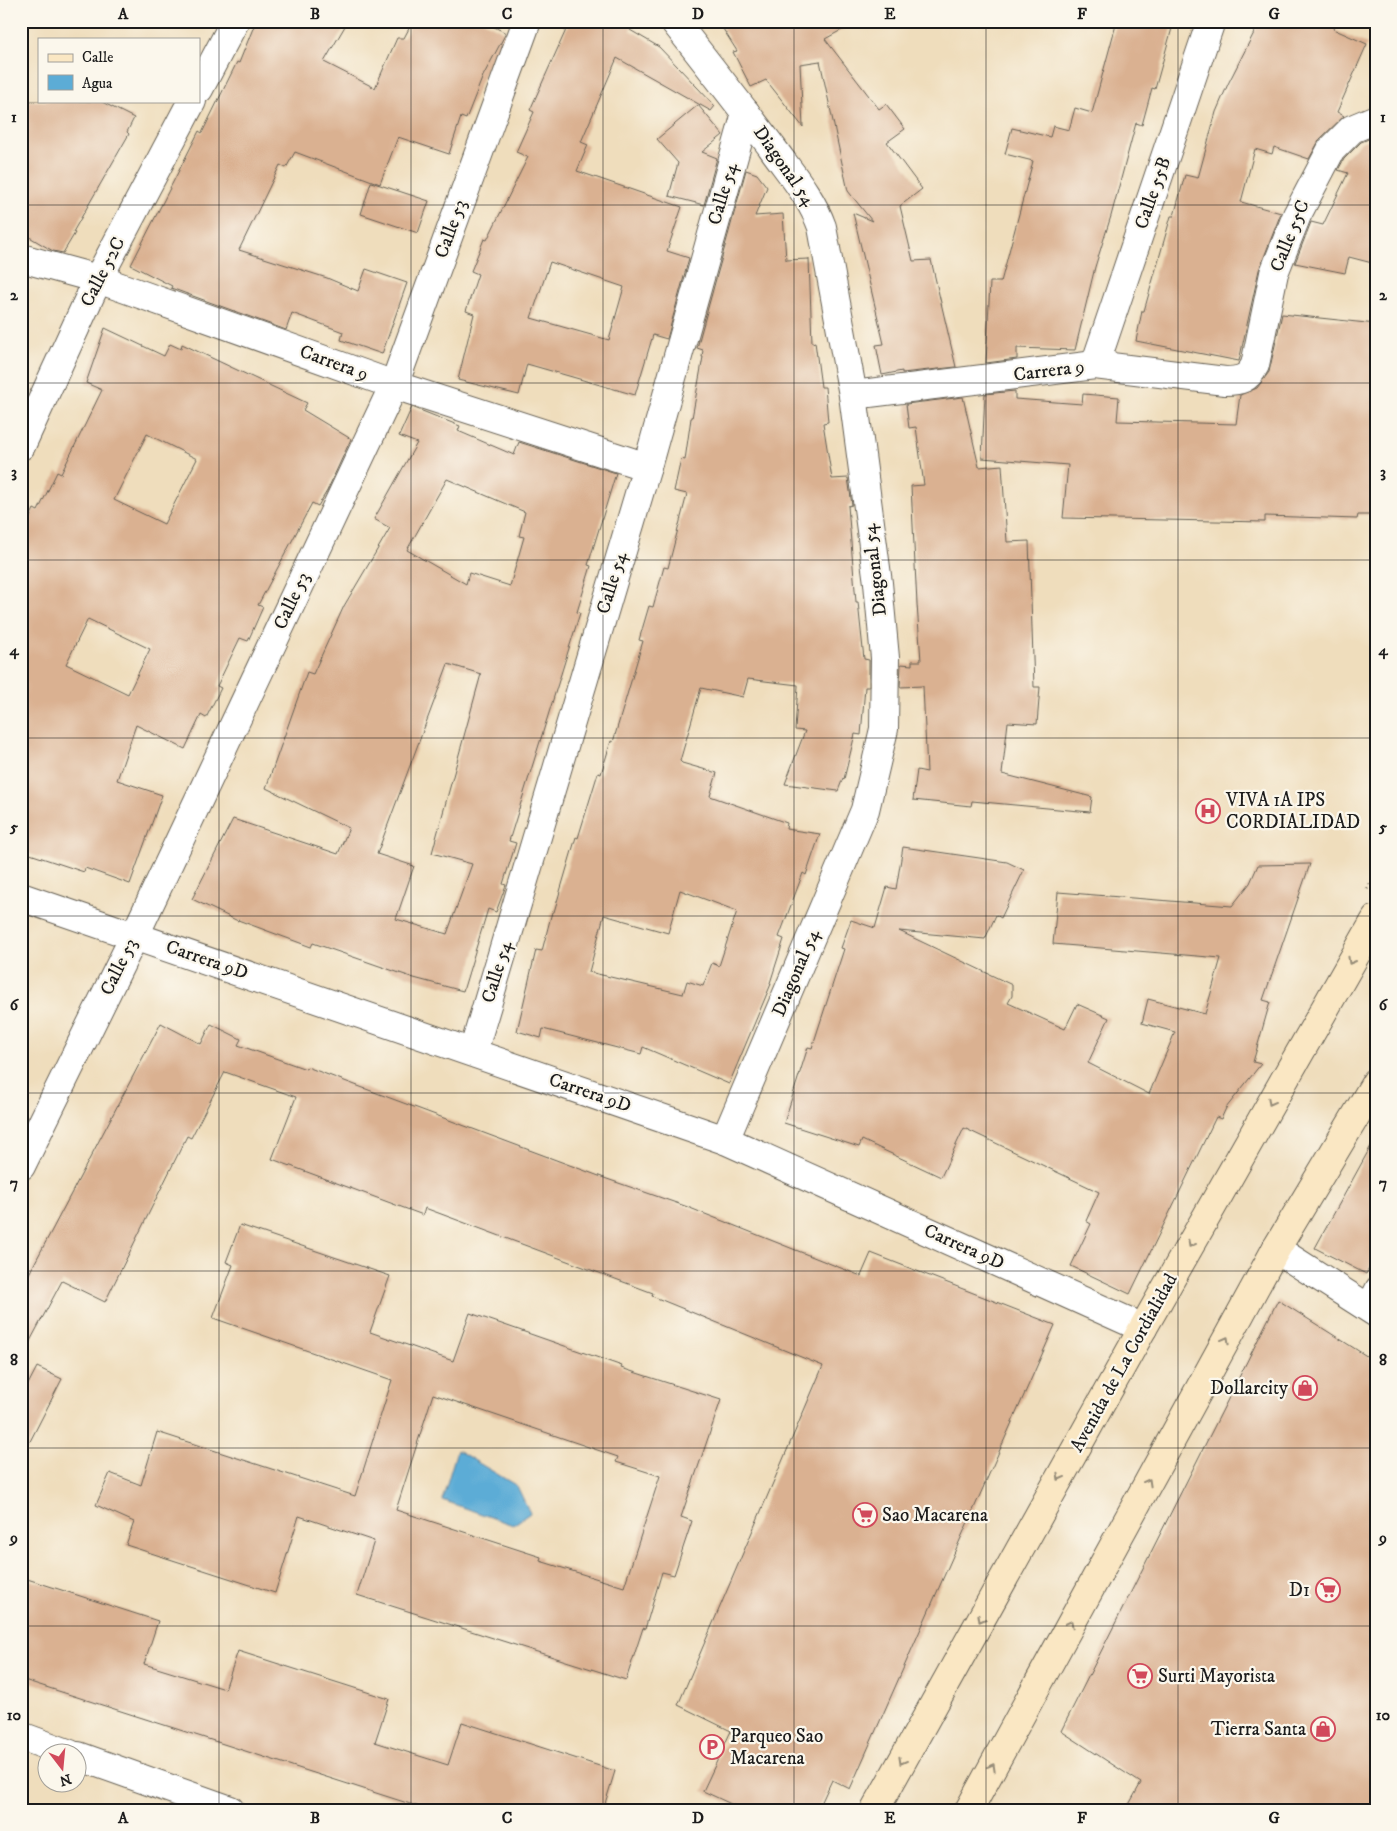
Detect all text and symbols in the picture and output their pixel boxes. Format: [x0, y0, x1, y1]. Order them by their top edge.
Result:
text: A [117, 4, 129, 24]
text: B [310, 4, 320, 24]
text: C [502, 4, 512, 24]
text: D [692, 4, 704, 24]
text: E [884, 4, 896, 24]
text: F [1077, 4, 1087, 24]
text: G [1268, 4, 1280, 24]
legend [38, 38, 200, 102]
text: Calle [82, 48, 114, 67]
text: Agua [82, 74, 113, 93]
text: 1 [11, 107, 17, 127]
text: 1 [1380, 107, 1386, 127]
street label: Diagonal 54 [748, 121, 821, 211]
street label: Calle 55B [1130, 154, 1176, 232]
street label: Calle 54 [703, 159, 743, 228]
street label: Calle 53 [430, 197, 472, 261]
street label: Calle 55C [1265, 197, 1315, 275]
street label: Calle 52C [76, 233, 130, 311]
text: 2 [10, 285, 19, 305]
text: 2 [1379, 285, 1388, 305]
street label: Carrera 9 [297, 340, 371, 386]
street label: Carrera 9 [1012, 355, 1086, 387]
text: 3 [11, 462, 17, 482]
text: 3 [1380, 462, 1386, 482]
street label: Diagonal 54 [858, 522, 892, 617]
street label: Calle 54 [592, 548, 633, 617]
street label: Calle 53 [269, 569, 315, 633]
text: 4 [8, 640, 19, 660]
text: 4 [1377, 640, 1388, 660]
place label: VIVA 1A IPS CORDIALIDAD [1225, 789, 1360, 834]
hospital icon: VIVA 1A IPS CORDIALIDAD [1195, 798, 1221, 824]
text: 5 [9, 817, 18, 837]
text: 5 [1378, 817, 1387, 837]
street label: Diagonal 54 [767, 925, 825, 1020]
street label: Calle 53 [95, 935, 143, 999]
street label: Carrera 9D [163, 935, 251, 985]
street label: Calle 54 [477, 937, 518, 1006]
one-way arrow [1348, 956, 1358, 965]
text: 6 [10, 995, 20, 1015]
text: 6 [1379, 995, 1389, 1015]
street label: Carrera 9D [546, 1068, 634, 1118]
one-way arrow [1267, 1097, 1277, 1106]
text: 7 [10, 1173, 18, 1193]
text: 7 [1379, 1173, 1387, 1193]
street label: Carrera 9D [920, 1219, 1008, 1275]
one-way arrow [1187, 1238, 1197, 1247]
street label: Avenida de La Cordialidad [1065, 1269, 1183, 1456]
one-way arrow [1220, 1336, 1230, 1345]
text: 8 [10, 1350, 18, 1370]
text: 8 [1379, 1350, 1387, 1370]
shop icon: Dollarcity [1292, 1375, 1318, 1401]
place label: Dollarcity [1210, 1377, 1289, 1400]
one-way arrow [1056, 1472, 1066, 1481]
one-way arrow [1142, 1478, 1152, 1487]
supermarket icon: Sao Macarena [852, 1502, 878, 1528]
place label: Sao Macarena [882, 1504, 988, 1527]
text: 9 [9, 1528, 18, 1548]
text: 9 [1378, 1528, 1387, 1548]
supermarket icon: D1 [1315, 1577, 1341, 1603]
place label: D1 [1289, 1579, 1310, 1602]
one-way arrow [977, 1614, 987, 1623]
one-way arrow [1064, 1621, 1074, 1630]
supermarket icon: Surti Mayorista [1127, 1663, 1153, 1689]
place label: Surti Mayorista [1158, 1665, 1275, 1688]
text: 10 [7, 1705, 22, 1725]
text: 10 [1376, 1705, 1391, 1725]
shop icon: Tierra Santa [1310, 1716, 1336, 1742]
place label: Tierra Santa [1211, 1718, 1306, 1741]
place label: Parqueo Sao Macarena [730, 1725, 823, 1770]
parking icon: Parqueo Sao Macarena [699, 1734, 725, 1760]
north arrow [38, 1744, 88, 1794]
one-way arrow [898, 1756, 908, 1765]
one-way arrow [986, 1763, 996, 1772]
text: N [57, 1769, 73, 1790]
text: A [117, 1808, 129, 1828]
text: B [310, 1808, 320, 1828]
text: C [502, 1808, 512, 1828]
text: D [692, 1808, 704, 1828]
text: E [884, 1808, 896, 1828]
text: F [1077, 1808, 1087, 1828]
text: G [1268, 1808, 1280, 1828]

